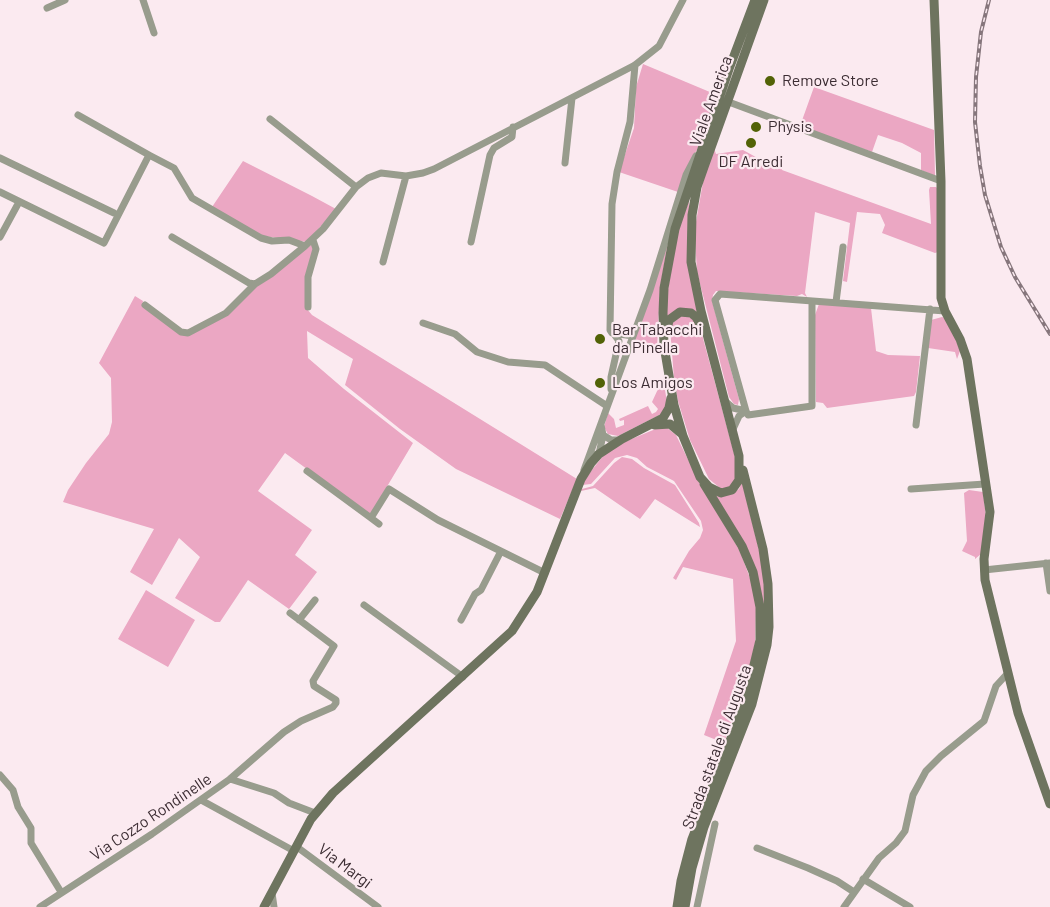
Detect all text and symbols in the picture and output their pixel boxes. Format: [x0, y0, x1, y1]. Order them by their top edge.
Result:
street label: Viale America [686, 53, 736, 149]
place label: Remove Store [782, 71, 879, 91]
marker: Remove Store [763, 74, 777, 88]
place label: Physis [768, 117, 812, 137]
marker: Physis [749, 120, 763, 134]
marker: DF Arredi [744, 136, 758, 150]
place label: DF Arredi [719, 152, 783, 172]
place label: Bar Tabacchi da Pinella [612, 320, 702, 358]
marker: Bar Tabacchi da Pinella [593, 332, 607, 346]
place label: Los Amigos [612, 373, 693, 393]
marker: Los Amigos [593, 376, 607, 390]
street label: Strada statale di Augusta [678, 662, 756, 832]
street label: Via Cozzo Rondinelle [87, 769, 215, 865]
street label: Via Margi [314, 839, 376, 893]

